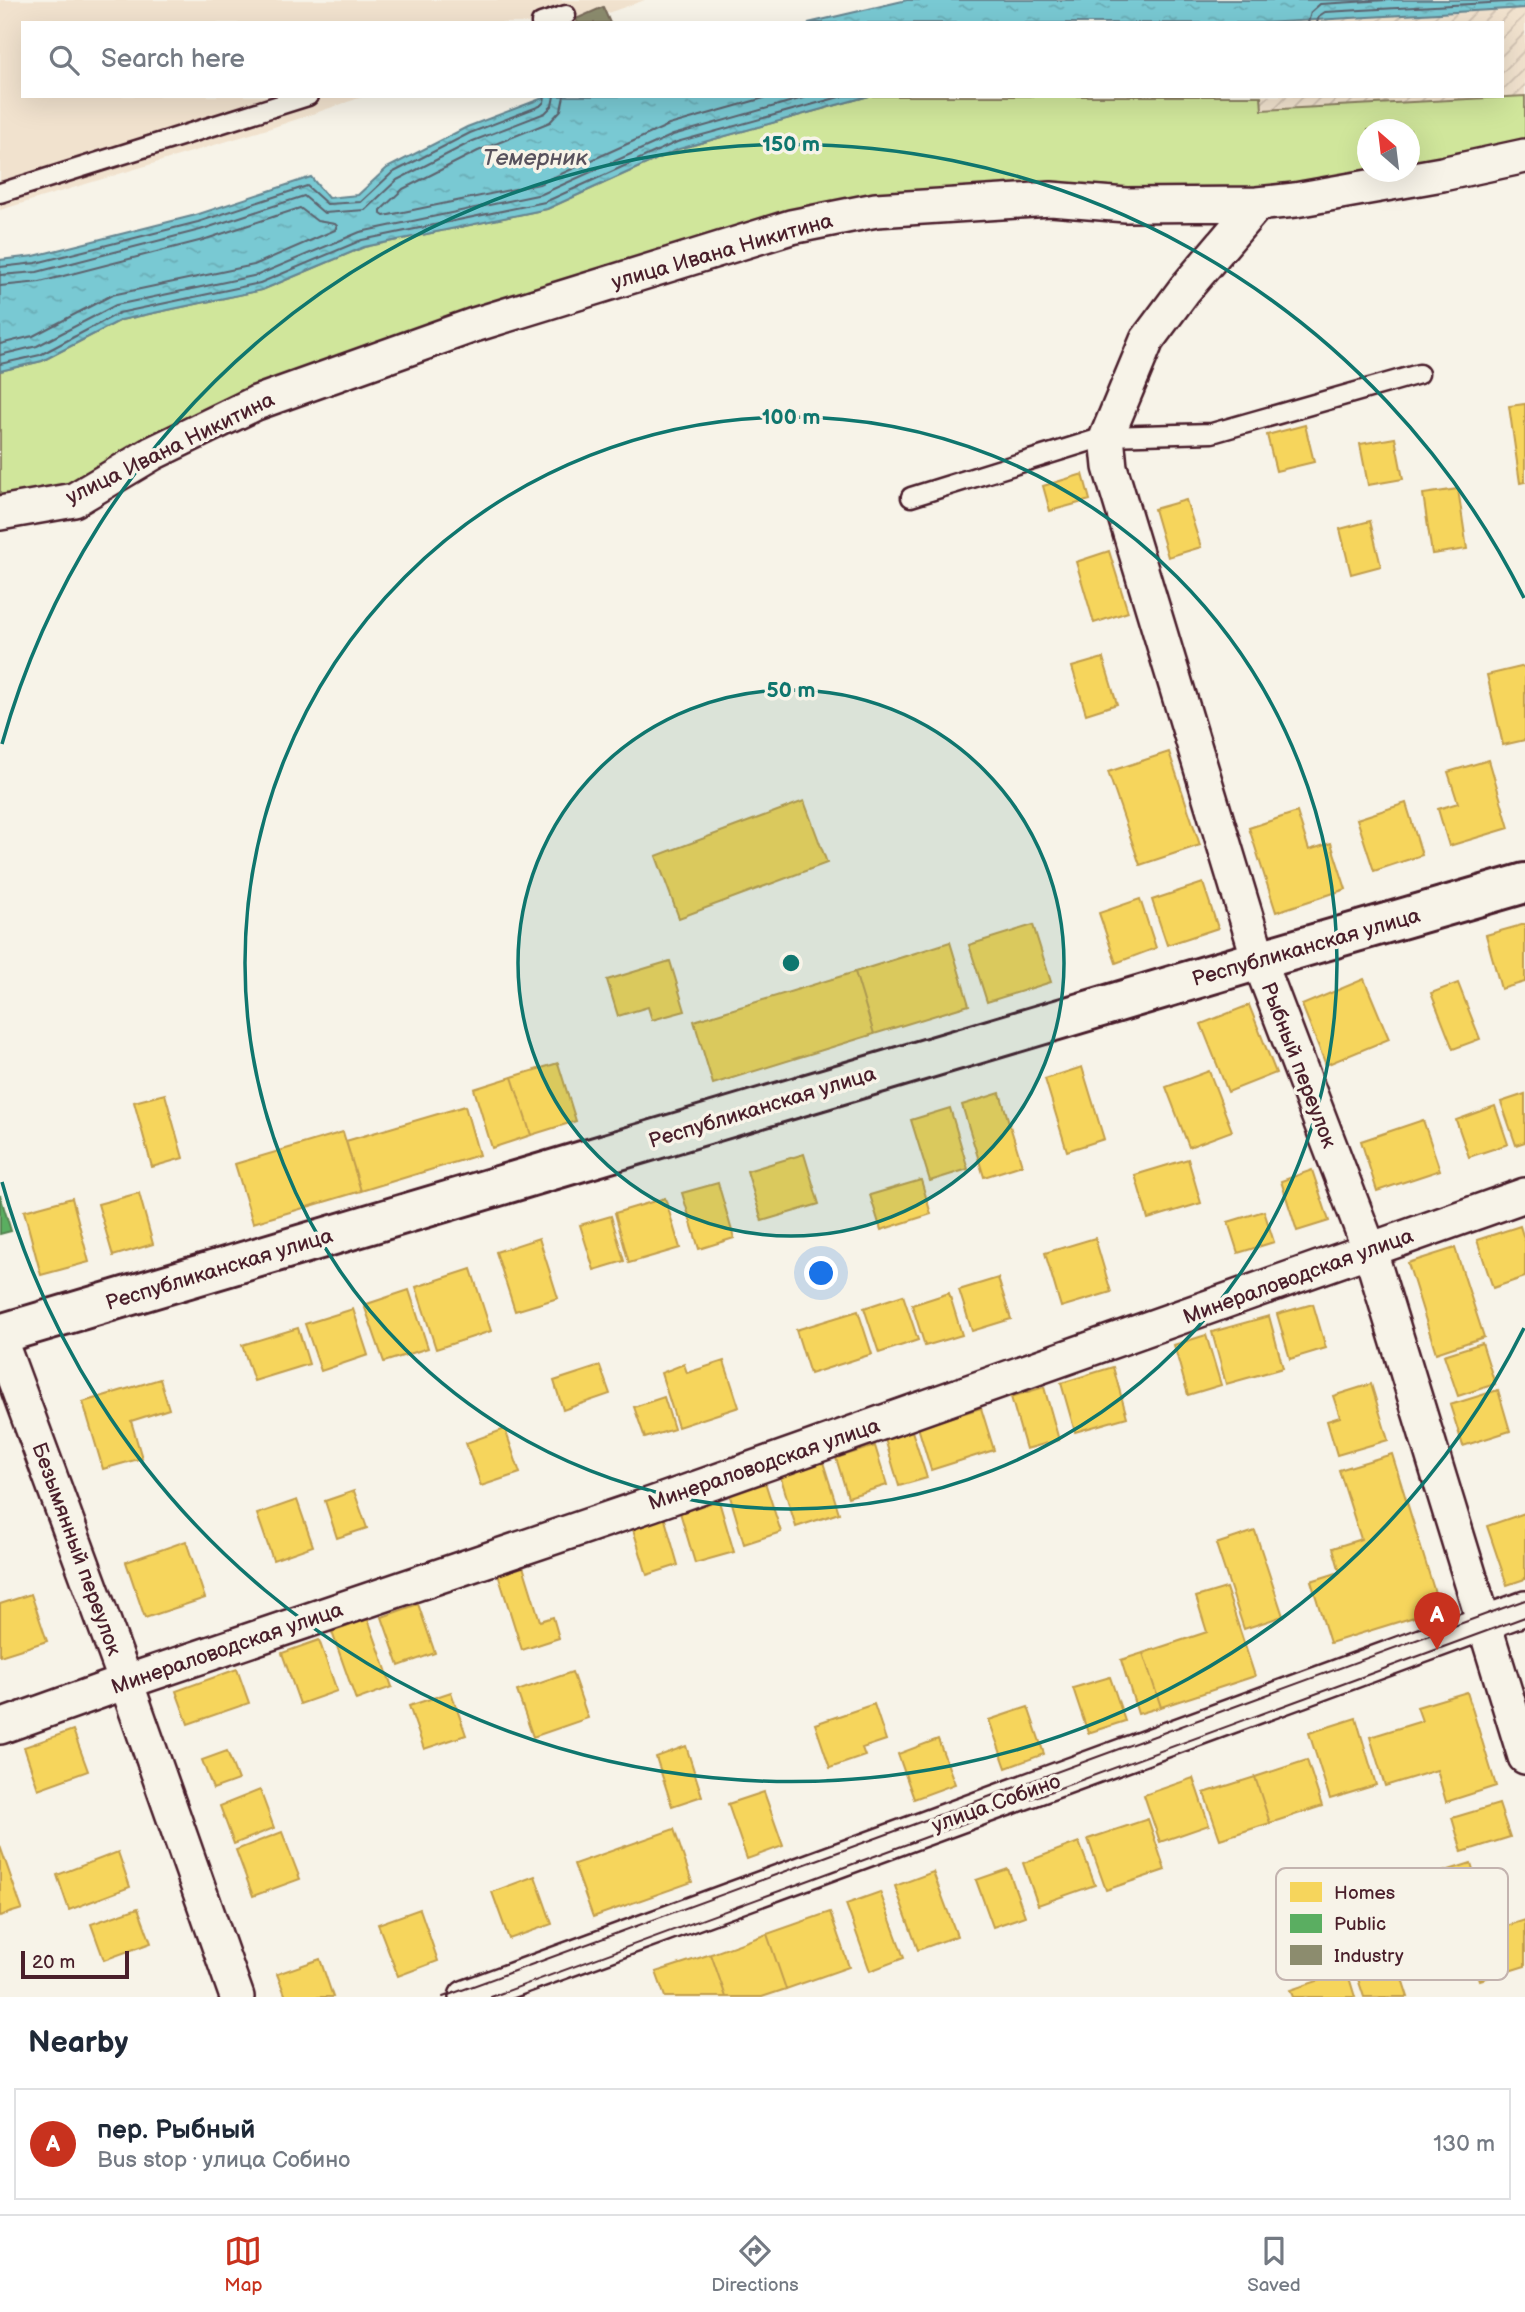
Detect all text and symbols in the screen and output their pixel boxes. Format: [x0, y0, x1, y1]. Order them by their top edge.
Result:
search box [21, 21, 1504, 98]
icon: search [45, 41, 83, 79]
text: Search here [101, 44, 245, 75]
north arrow [1357, 119, 1420, 182]
text: 150 m [762, 132, 820, 157]
water label: Темерник [482, 144, 588, 172]
street label: улица Ивана Никитина [609, 208, 836, 295]
street label: улица Ивана Никитина [62, 387, 279, 510]
text: 100 m [762, 405, 820, 430]
text: 50 m [767, 678, 815, 703]
street label: Республиканская улица [1189, 903, 1424, 992]
centre of rings [779, 951, 803, 975]
street label: Рыбный переулок [1255, 979, 1342, 1152]
street label: Республиканская улица [645, 1061, 879, 1154]
street label: Республиканская улица [102, 1223, 336, 1316]
street label: Минераловодская улица [1180, 1223, 1417, 1330]
your location [804, 1256, 838, 1290]
street label: Минераловодская улица [645, 1413, 884, 1516]
street label: Безымянный переулок [26, 1439, 127, 1659]
pin: A [1414, 1592, 1460, 1650]
street label: Минераловодская улица [108, 1597, 347, 1700]
street label: улица Собино [928, 1769, 1064, 1838]
legend [1276, 1868, 1508, 1980]
text: Homes [1334, 1882, 1395, 1905]
text: Public [1334, 1913, 1386, 1936]
text: Industry [1334, 1945, 1404, 1968]
scale bar [21, 1948, 130, 1980]
text: 20 m [32, 1951, 75, 1974]
text: Nearby [28, 2025, 128, 2061]
text: пер. Рыбный [97, 2115, 255, 2146]
text: A [46, 2130, 60, 2158]
text: 130 m [1433, 2130, 1495, 2158]
text: Bus stop · улица Собино [97, 2146, 350, 2174]
tab: Map [224, 2232, 263, 2297]
tab: Directions [711, 2232, 799, 2297]
tab: Saved [1247, 2232, 1301, 2297]

